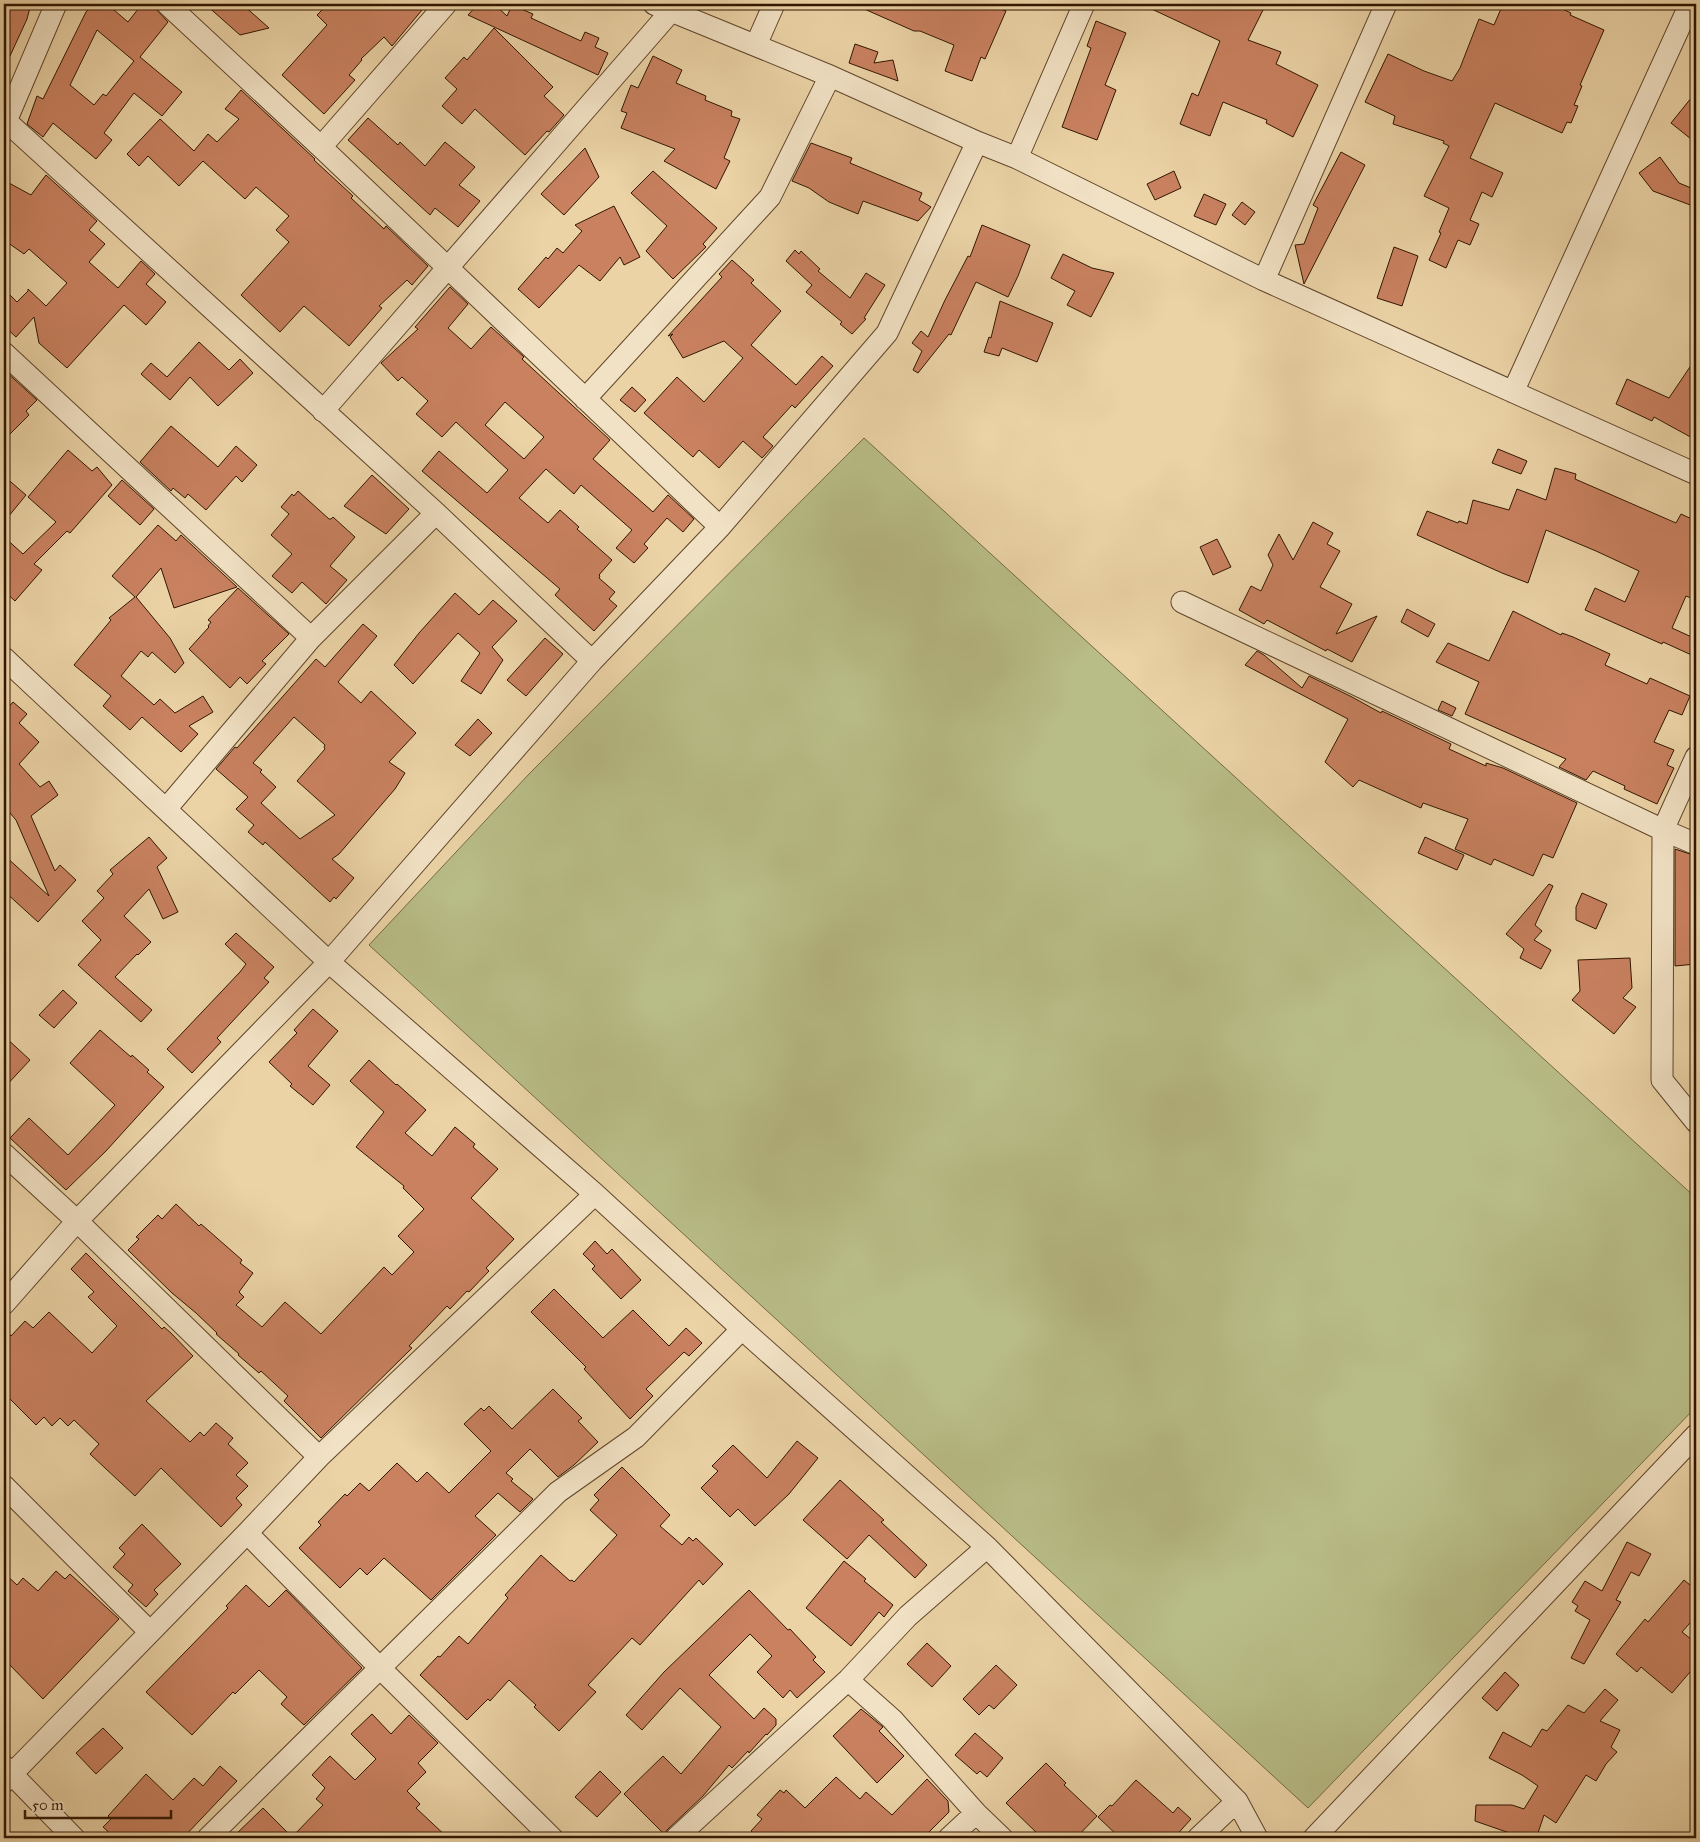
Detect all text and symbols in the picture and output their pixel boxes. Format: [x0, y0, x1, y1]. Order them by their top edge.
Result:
scale bar [25, 1787, 171, 1819]
text: 50 m [32, 1796, 64, 1814]

